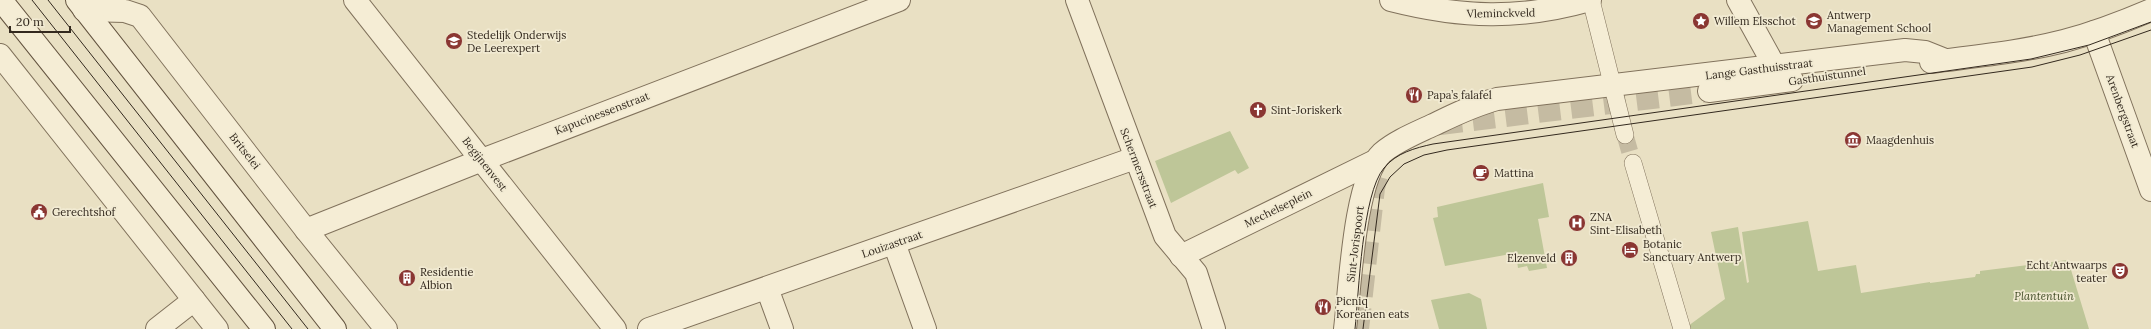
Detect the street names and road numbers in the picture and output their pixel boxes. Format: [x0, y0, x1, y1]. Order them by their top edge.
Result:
street label: Vleminckveld [1465, 5, 1536, 21]
street label: Lange Gasthuisstraat [1704, 55, 1814, 83]
street label: Gasthuistunnel [1787, 64, 1867, 88]
street label: Arenbergstraat [2103, 72, 2143, 150]
street label: Kapucinessenstraat [553, 88, 652, 138]
street label: Schermersstraat [1117, 126, 1161, 211]
street label: Britselei [227, 130, 263, 172]
street label: Begijnenvest [459, 134, 511, 195]
street label: Mechelseplein [1242, 185, 1314, 230]
street label: Sint-Jorispoort [1343, 204, 1367, 283]
street label: Louizastraat [860, 227, 925, 261]

